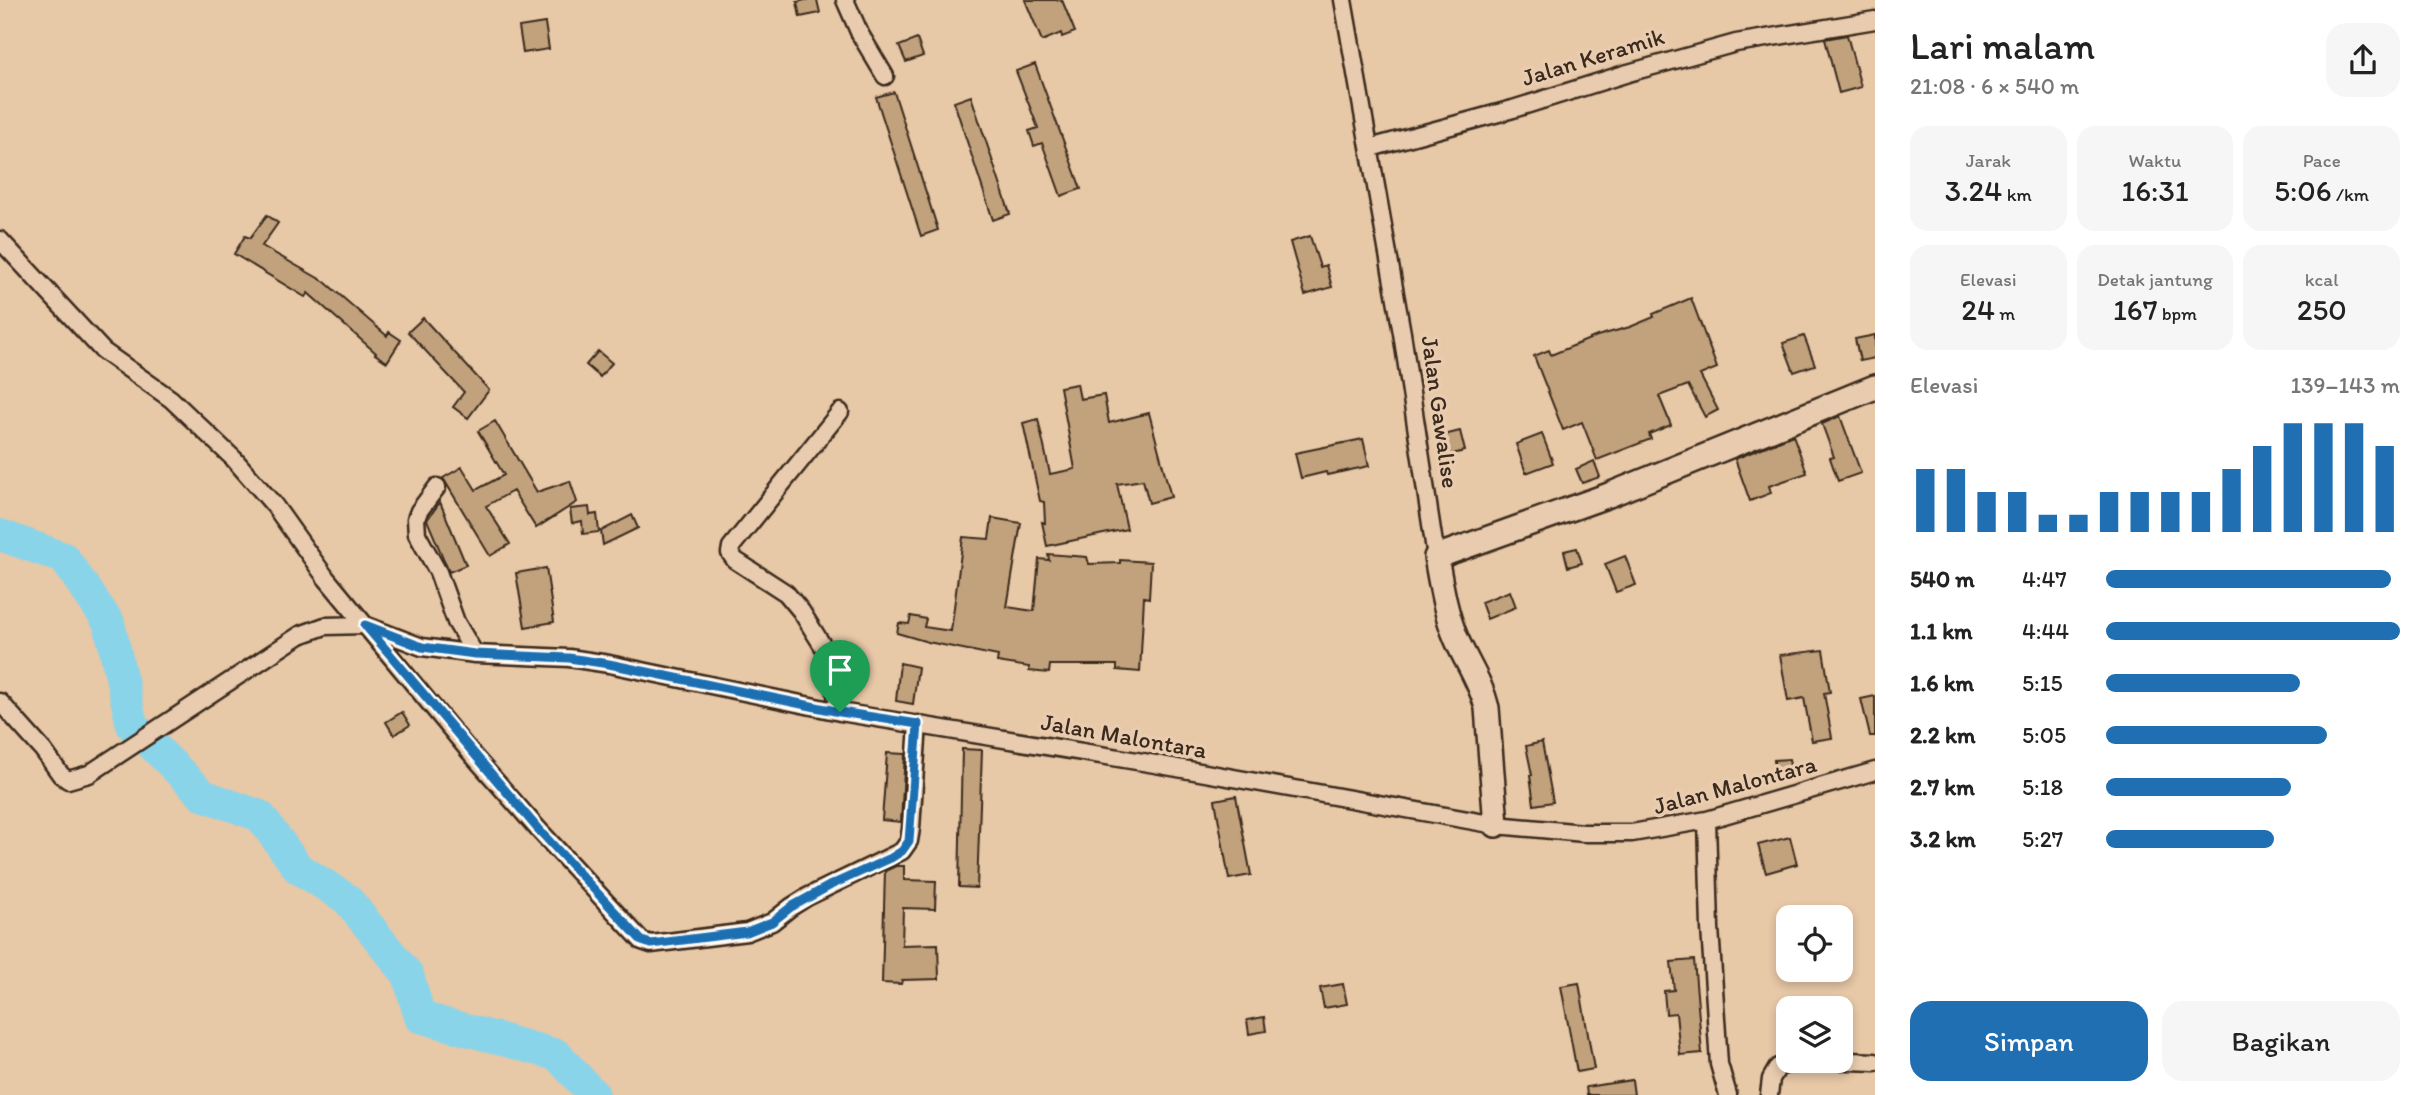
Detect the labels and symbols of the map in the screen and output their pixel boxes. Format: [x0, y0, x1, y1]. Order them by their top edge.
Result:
street label: Jalan Keramik [1518, 21, 1668, 92]
street label: Jalan Gawalise [1415, 334, 1466, 490]
pin [810, 640, 870, 712]
street label: Jalan Malontara [1039, 707, 1210, 764]
street label: Jalan Malontara [1650, 749, 1820, 820]

